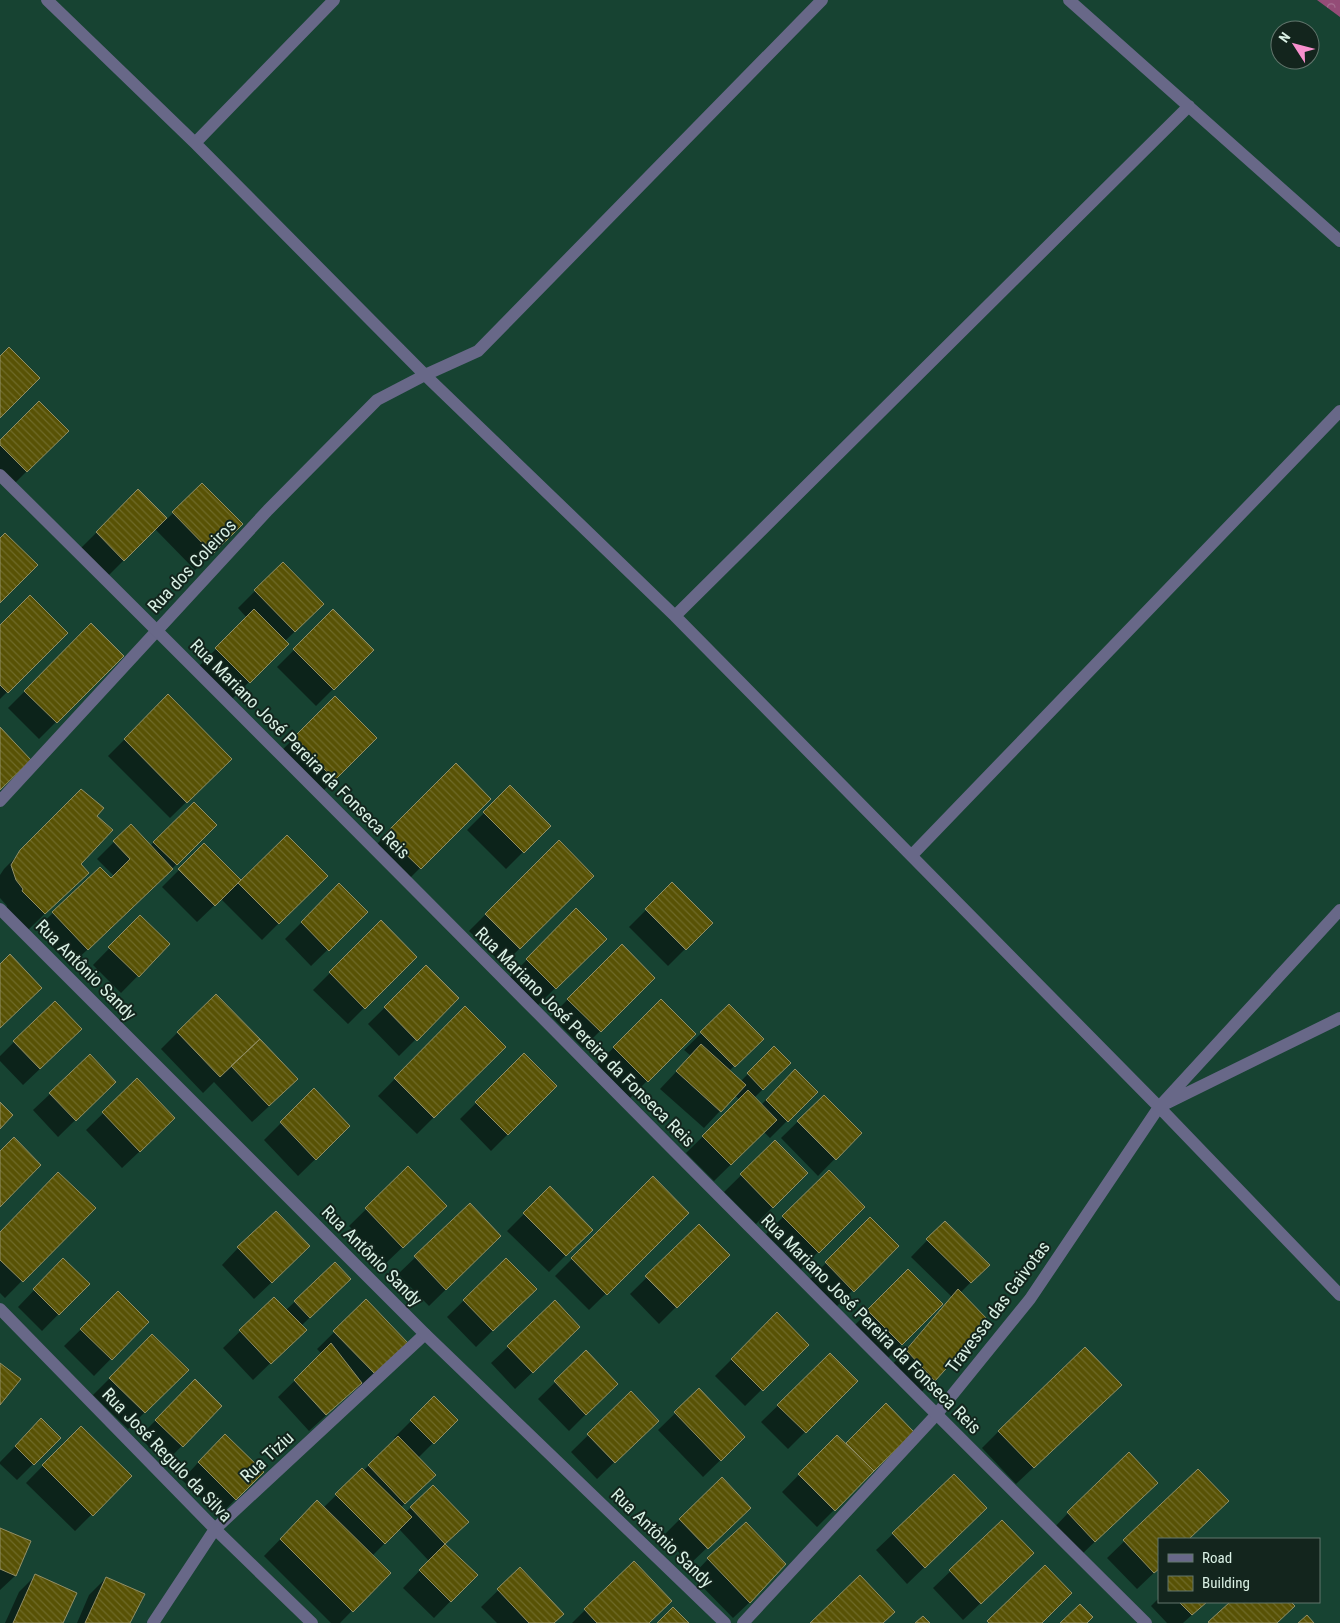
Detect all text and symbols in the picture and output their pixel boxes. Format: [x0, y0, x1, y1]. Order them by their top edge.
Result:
north arrow [1270, 20, 1320, 70]
text: N [1275, 29, 1293, 46]
street label: Rua dos Coleiros [143, 515, 240, 617]
street label: Rua Mariano José Pereira da Fonseca Reis [186, 634, 415, 863]
street label: Rua Antônio Sandy [32, 915, 141, 1025]
street label: Rua Mariano José Pereira da Fonseca Reis [471, 922, 700, 1151]
street label: Rua Antônio Sandy [318, 1201, 427, 1311]
street label: Rua Mariano José Pereira da Fonseca Reis [757, 1209, 986, 1438]
street label: Travessa das Gaivotas [941, 1237, 1054, 1377]
street label: Rua José Regulo da Silva [98, 1383, 237, 1526]
street label: Rua Tiziu [236, 1427, 298, 1486]
street label: Rua Antônio Sandy [607, 1484, 718, 1592]
legend [1158, 1538, 1320, 1603]
text: Road [1202, 1549, 1232, 1567]
text: Building [1202, 1574, 1250, 1592]

